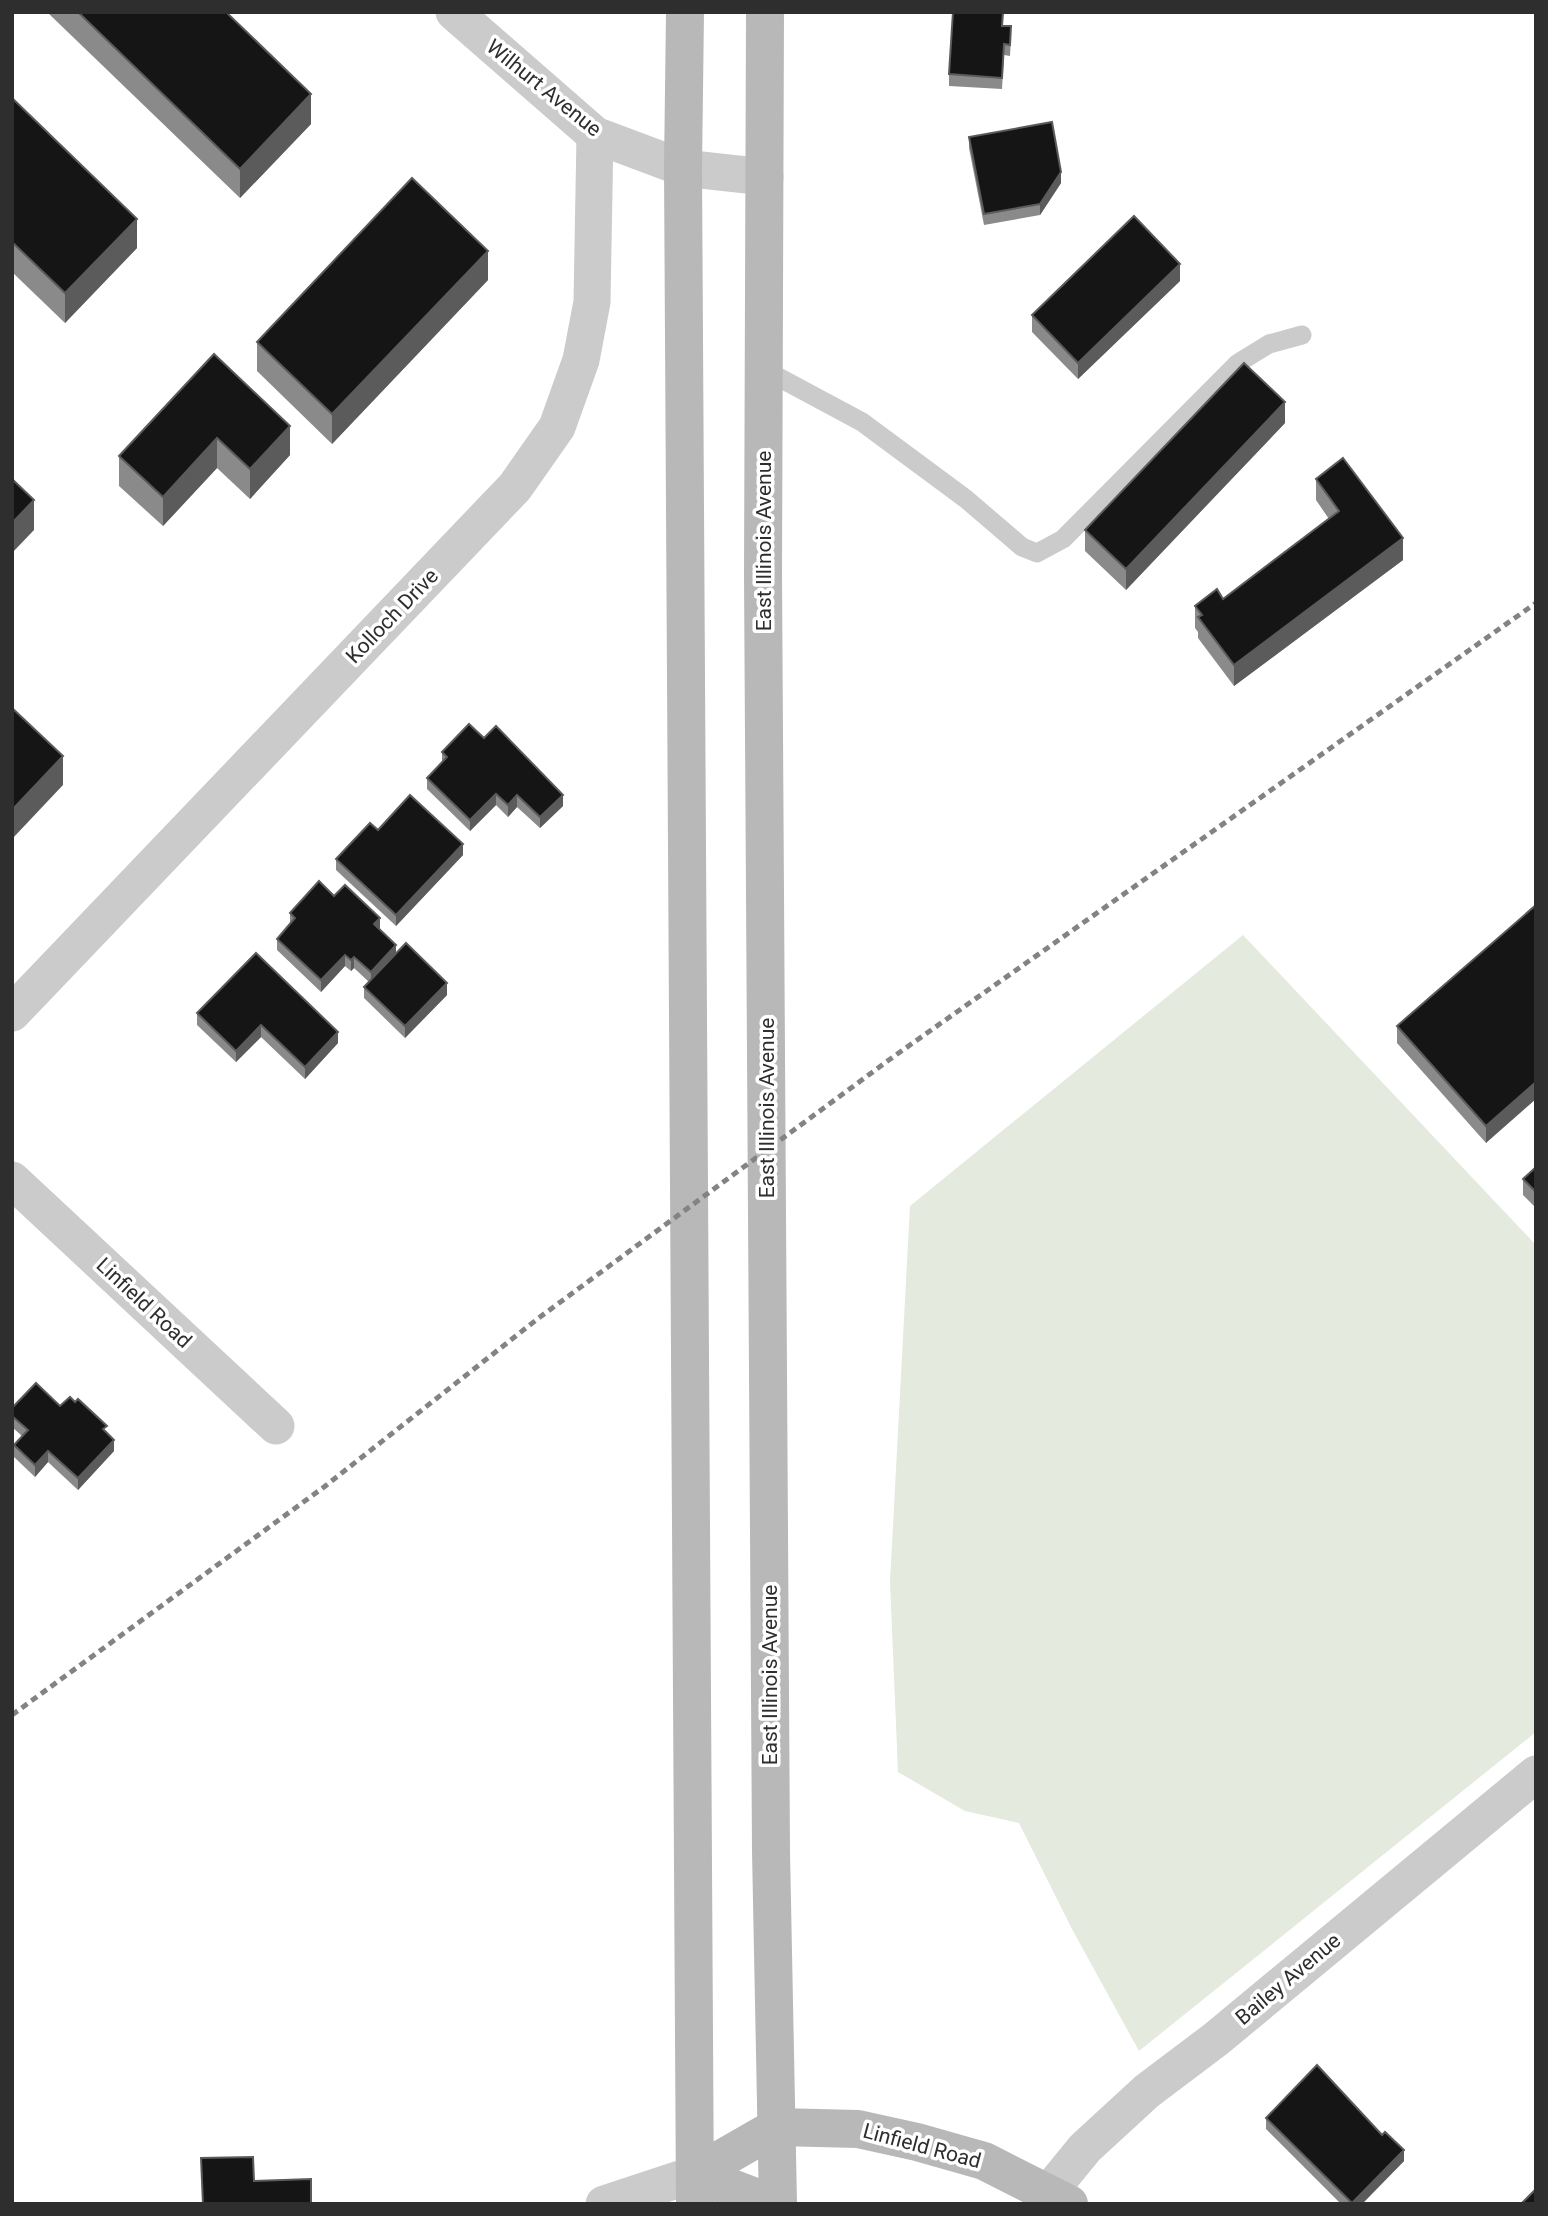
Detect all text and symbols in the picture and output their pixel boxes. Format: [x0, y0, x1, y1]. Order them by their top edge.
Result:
street label: Wilhurt Avenue [482, 35, 606, 141]
street label: East Illinois Avenue [752, 451, 776, 631]
street label: Kolloch Drive [341, 564, 443, 668]
street label: East Illinois Avenue [755, 1018, 779, 1198]
street label: Linfield Road [92, 1253, 196, 1353]
street label: East Illinois Avenue [758, 1585, 782, 1765]
street label: Bailey Avenue [1231, 1928, 1345, 2030]
street label: Linfield Road [860, 2119, 984, 2173]

